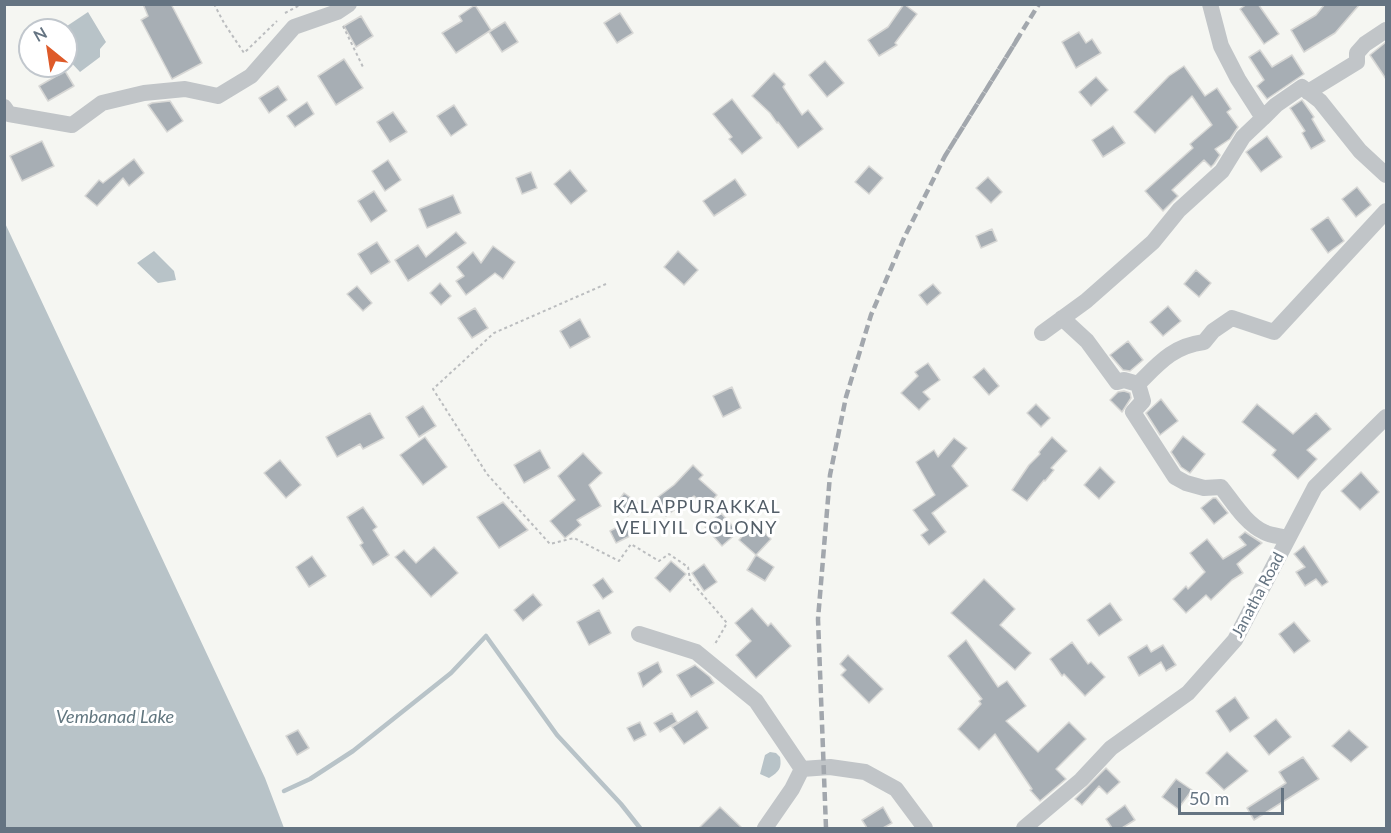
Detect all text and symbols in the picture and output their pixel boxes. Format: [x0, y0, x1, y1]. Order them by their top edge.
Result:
north arrow [18, 18, 78, 78]
text: N [30, 22, 50, 45]
district label: KALAPPURAKKAL VELIYIL COLONY [613, 496, 781, 538]
street label: Janatha Road [1228, 549, 1288, 641]
water label: Vembanad Lake [56, 706, 174, 728]
scale bar [1181, 776, 1288, 814]
text: 50 m [1189, 787, 1229, 809]

